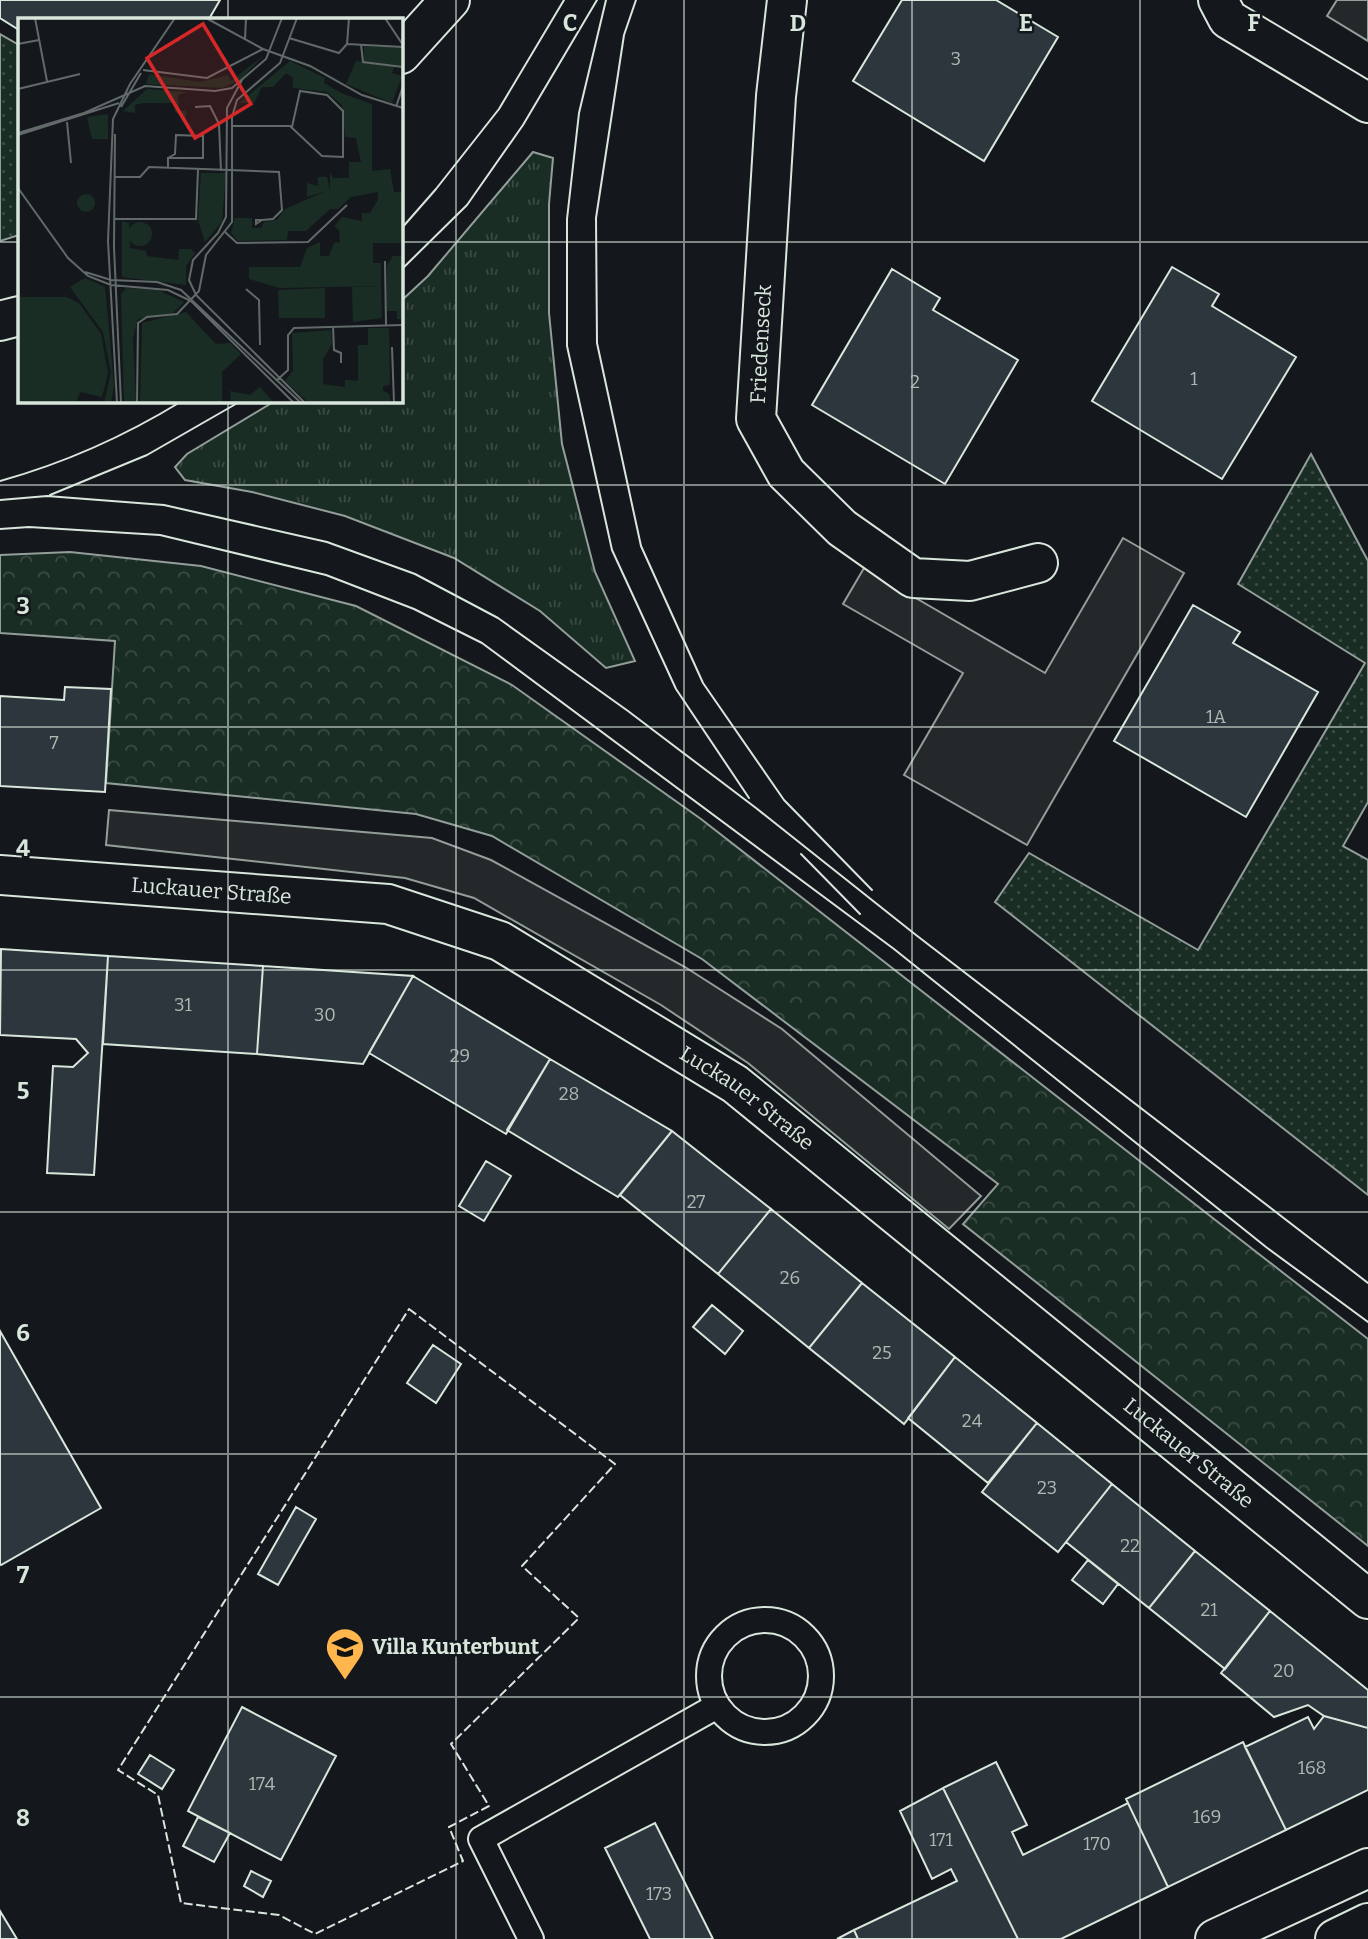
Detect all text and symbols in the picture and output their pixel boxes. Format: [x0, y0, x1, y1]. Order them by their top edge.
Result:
text: C [563, 9, 577, 37]
text: D [790, 9, 806, 37]
text: E [1019, 9, 1033, 37]
text: F [1248, 9, 1261, 37]
inset map [18, 18, 402, 402]
house number: 3 [951, 48, 961, 70]
street label: Friedenseck [745, 284, 777, 404]
house number: 1 [1190, 368, 1198, 390]
house number: 2 [910, 371, 920, 393]
text: 3 [16, 592, 30, 620]
house number: 1A [1206, 706, 1226, 728]
house number: 7 [49, 732, 59, 754]
text: 4 [16, 834, 30, 862]
street label: Luckauer Straße [130, 872, 292, 910]
house number: 31 [174, 994, 192, 1016]
house number: 30 [314, 1004, 336, 1026]
street label: Luckauer Straße [675, 1040, 819, 1156]
house number: 29 [450, 1045, 470, 1067]
text: 5 [17, 1077, 29, 1105]
house number: 28 [559, 1083, 579, 1105]
house number: 27 [687, 1191, 705, 1213]
house number: 26 [780, 1267, 800, 1289]
text: 6 [16, 1319, 30, 1347]
house number: 25 [872, 1342, 892, 1364]
street label: Luckauer Straße [1118, 1392, 1259, 1514]
house number: 24 [962, 1410, 983, 1432]
house number: 23 [1037, 1477, 1057, 1499]
house number: 22 [1120, 1535, 1140, 1557]
text: 7 [17, 1561, 30, 1589]
house number: 21 [1200, 1599, 1218, 1621]
school or university icon: Villa Kunterbunt [324, 1626, 366, 1681]
place label: Villa Kunterbunt [372, 1634, 540, 1660]
house number: 20 [1273, 1660, 1295, 1682]
house number: 168 [1298, 1757, 1326, 1779]
house number: 174 [249, 1773, 276, 1795]
text: 8 [16, 1804, 30, 1832]
house number: 169 [1193, 1806, 1221, 1828]
house number: 171 [929, 1829, 953, 1851]
house number: 170 [1083, 1833, 1111, 1855]
house number: 173 [646, 1883, 672, 1905]

